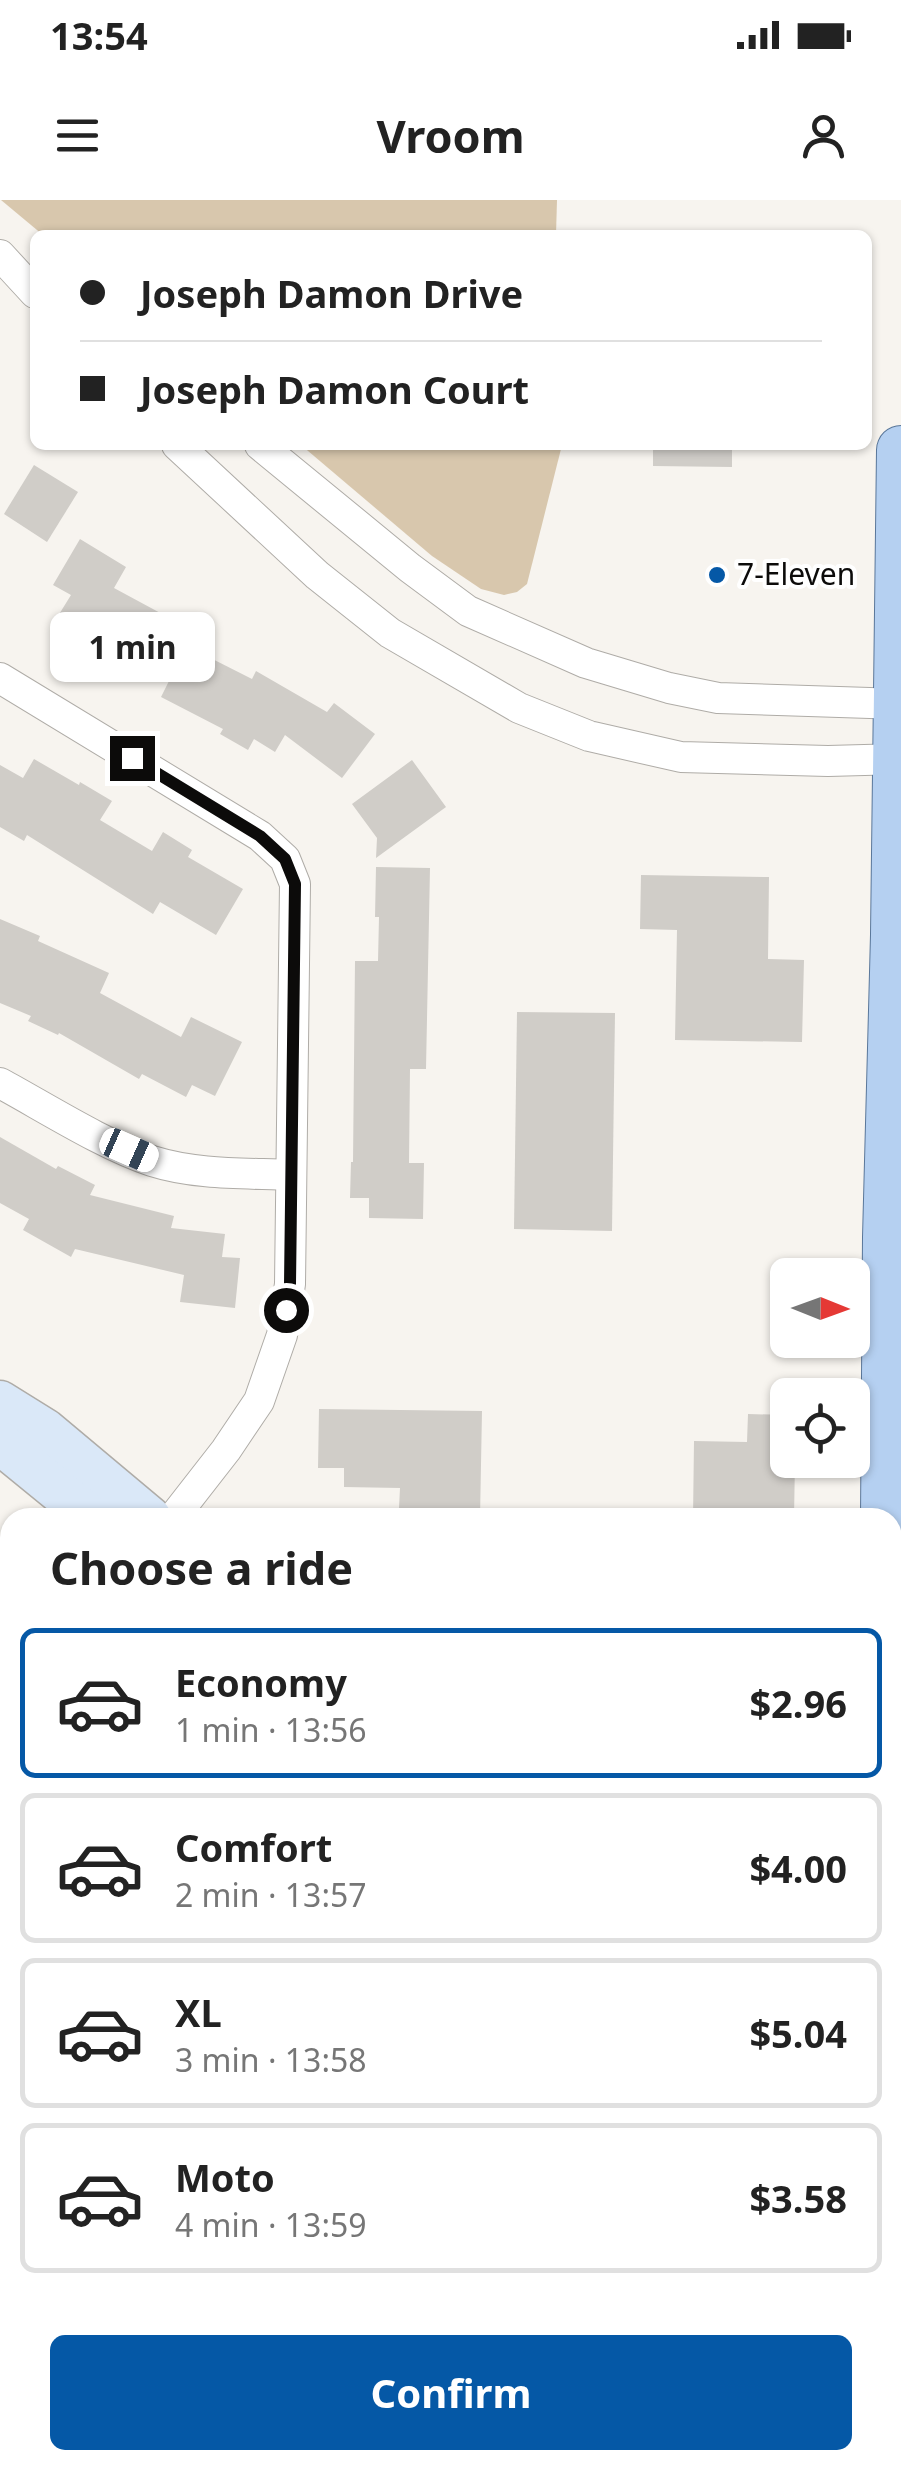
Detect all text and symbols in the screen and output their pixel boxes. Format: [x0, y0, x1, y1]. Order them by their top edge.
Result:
text: 13:54 [50, 9, 148, 61]
text: Vroom [376, 105, 525, 166]
icon: menu [50, 108, 105, 163]
icon: person [796, 108, 851, 163]
text: Joseph Damon Drive [140, 267, 523, 319]
text: Joseph Damon Court [140, 363, 529, 415]
place label: 7-Eleven [737, 553, 855, 594]
marker: 7-Eleven [706, 564, 728, 586]
callout: 1 min [49, 613, 214, 683]
text: 1 min [88, 625, 177, 668]
route end [110, 736, 155, 781]
car [95, 1124, 163, 1176]
north arrow [770, 1258, 870, 1358]
map controls [770, 1258, 870, 1478]
route start [264, 1288, 309, 1333]
button: locate [770, 1378, 870, 1478]
text: Choose a ride [50, 1537, 353, 1598]
text: Economy [175, 1656, 347, 1708]
icon: car [55, 1658, 145, 1748]
text: $2.96 [749, 1677, 847, 1729]
text: 1 min · 13:56 [175, 1708, 367, 1751]
text: Comfort [175, 1821, 332, 1873]
icon: car [55, 1823, 145, 1913]
text: $4.00 [749, 1842, 847, 1894]
text: 2 min · 13:57 [175, 1873, 367, 1916]
text: XL [175, 1986, 222, 2038]
icon: car [55, 1988, 145, 2078]
text: $5.04 [749, 2007, 847, 2059]
text: 3 min · 13:58 [175, 2038, 367, 2081]
text: Moto [175, 2151, 275, 2203]
icon: car [55, 2153, 145, 2243]
text: $3.58 [749, 2172, 847, 2224]
text: 4 min · 13:59 [175, 2203, 367, 2246]
button: Confirm [50, 2335, 852, 2450]

